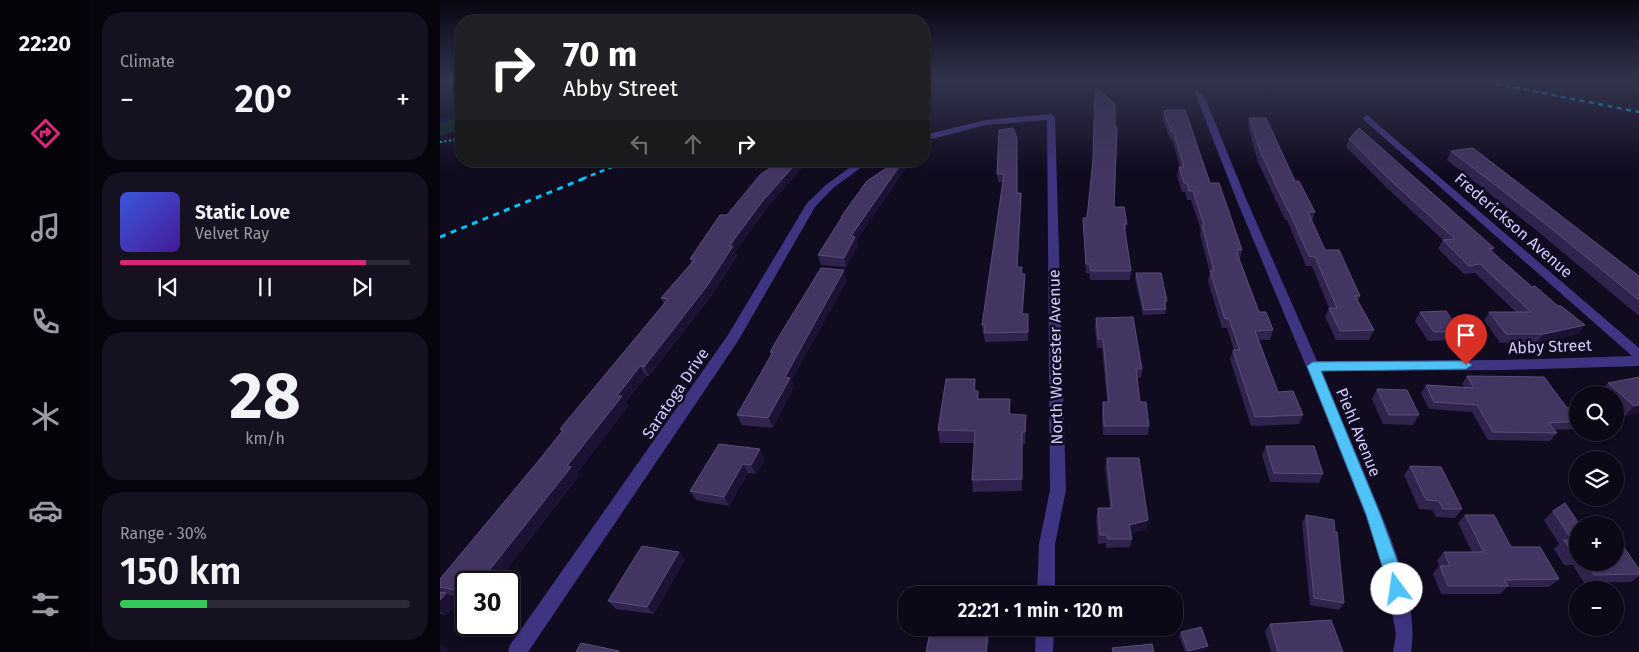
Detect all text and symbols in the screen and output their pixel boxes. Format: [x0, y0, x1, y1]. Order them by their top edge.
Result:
text: 22:20 [19, 30, 71, 57]
text: 70 m [563, 33, 637, 75]
icon: right [480, 35, 545, 100]
text: Climate [120, 52, 175, 71]
text: Abby Street [563, 75, 678, 102]
text: 20° [234, 76, 296, 122]
text: − [120, 83, 134, 116]
text: + [396, 83, 410, 116]
icon: directions [28, 116, 63, 151]
icon: left [626, 130, 654, 158]
icon: ahead [679, 130, 707, 158]
icon: right [732, 130, 760, 158]
street label: Frederickson Avenue [1451, 169, 1577, 282]
text: Static Love [195, 201, 290, 224]
icon: music [28, 210, 63, 245]
text: Velvet Ray [195, 224, 269, 243]
street label: North Worcester Avenue [1044, 269, 1067, 445]
icon: previous [154, 273, 182, 301]
icon: pause [251, 273, 279, 301]
icon: next [348, 273, 376, 301]
icon: phone [28, 304, 63, 339]
pin [1445, 314, 1487, 365]
icon: arrive [1452, 321, 1480, 349]
street label: Abby Street [1508, 336, 1592, 357]
street label: Saratoga Drive [638, 344, 713, 442]
text: 28 [229, 357, 301, 435]
street label: Piehl Avenue [1332, 385, 1385, 479]
map controls [1569, 386, 1624, 636]
button: search [1569, 386, 1624, 441]
icon: climate [28, 399, 63, 434]
text: km/h [245, 429, 285, 448]
button: layers [1569, 451, 1624, 506]
icon: car [28, 493, 63, 528]
button: + [1569, 516, 1624, 571]
text: Range · 30% [120, 524, 207, 543]
text: 150 km [120, 548, 241, 594]
position arrow [1370, 562, 1422, 614]
speed limit sign: 30 [455, 571, 520, 636]
button: − [1569, 581, 1624, 636]
icon: filters [28, 587, 63, 622]
text: 22:21 · 1 min · 120 m [958, 599, 1123, 622]

